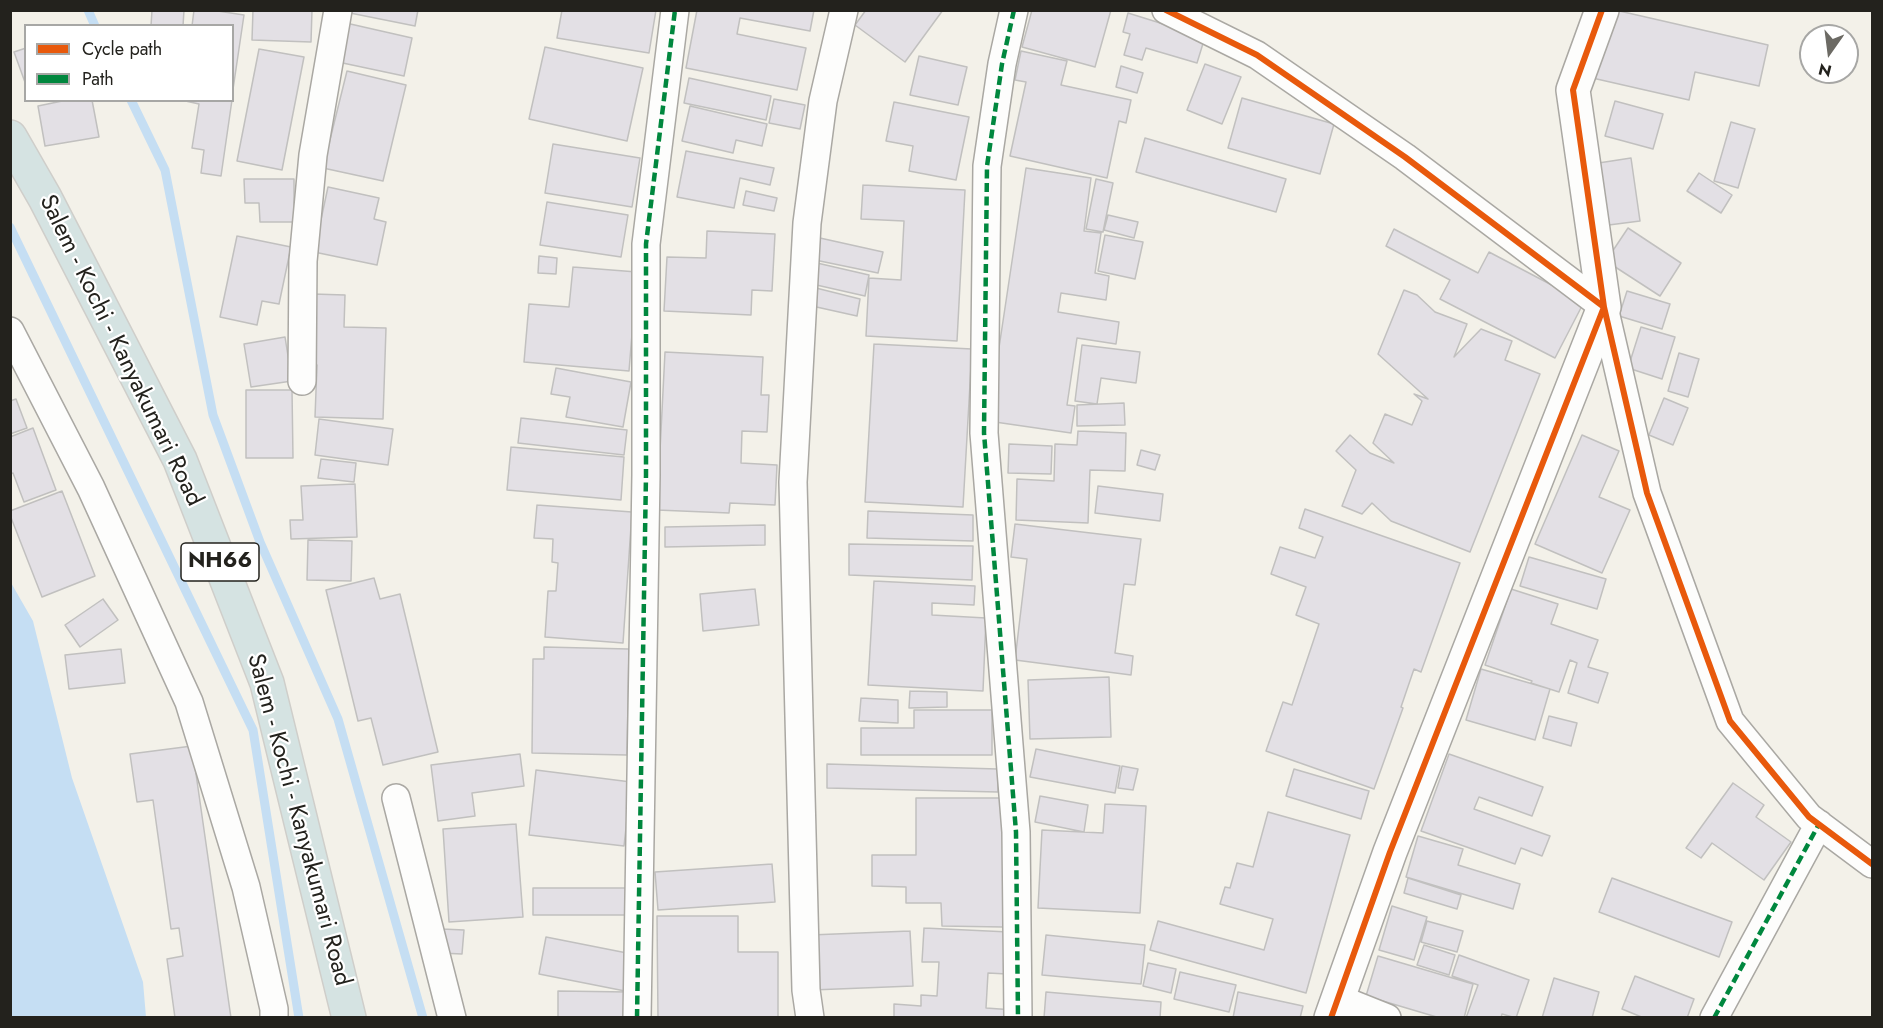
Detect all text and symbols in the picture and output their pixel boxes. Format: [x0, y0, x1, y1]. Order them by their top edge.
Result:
legend [24, 24, 234, 102]
north arrow [1799, 24, 1859, 84]
text: Cycle path [82, 36, 162, 62]
text: N [1816, 57, 1834, 83]
text: Path [82, 66, 114, 92]
street label: Salem - Kochi - Kanyakumari Road [32, 191, 208, 511]
road number: NH66 [181, 543, 259, 581]
street label: Salem - Kochi - Kanyakumari Road [240, 651, 356, 989]

